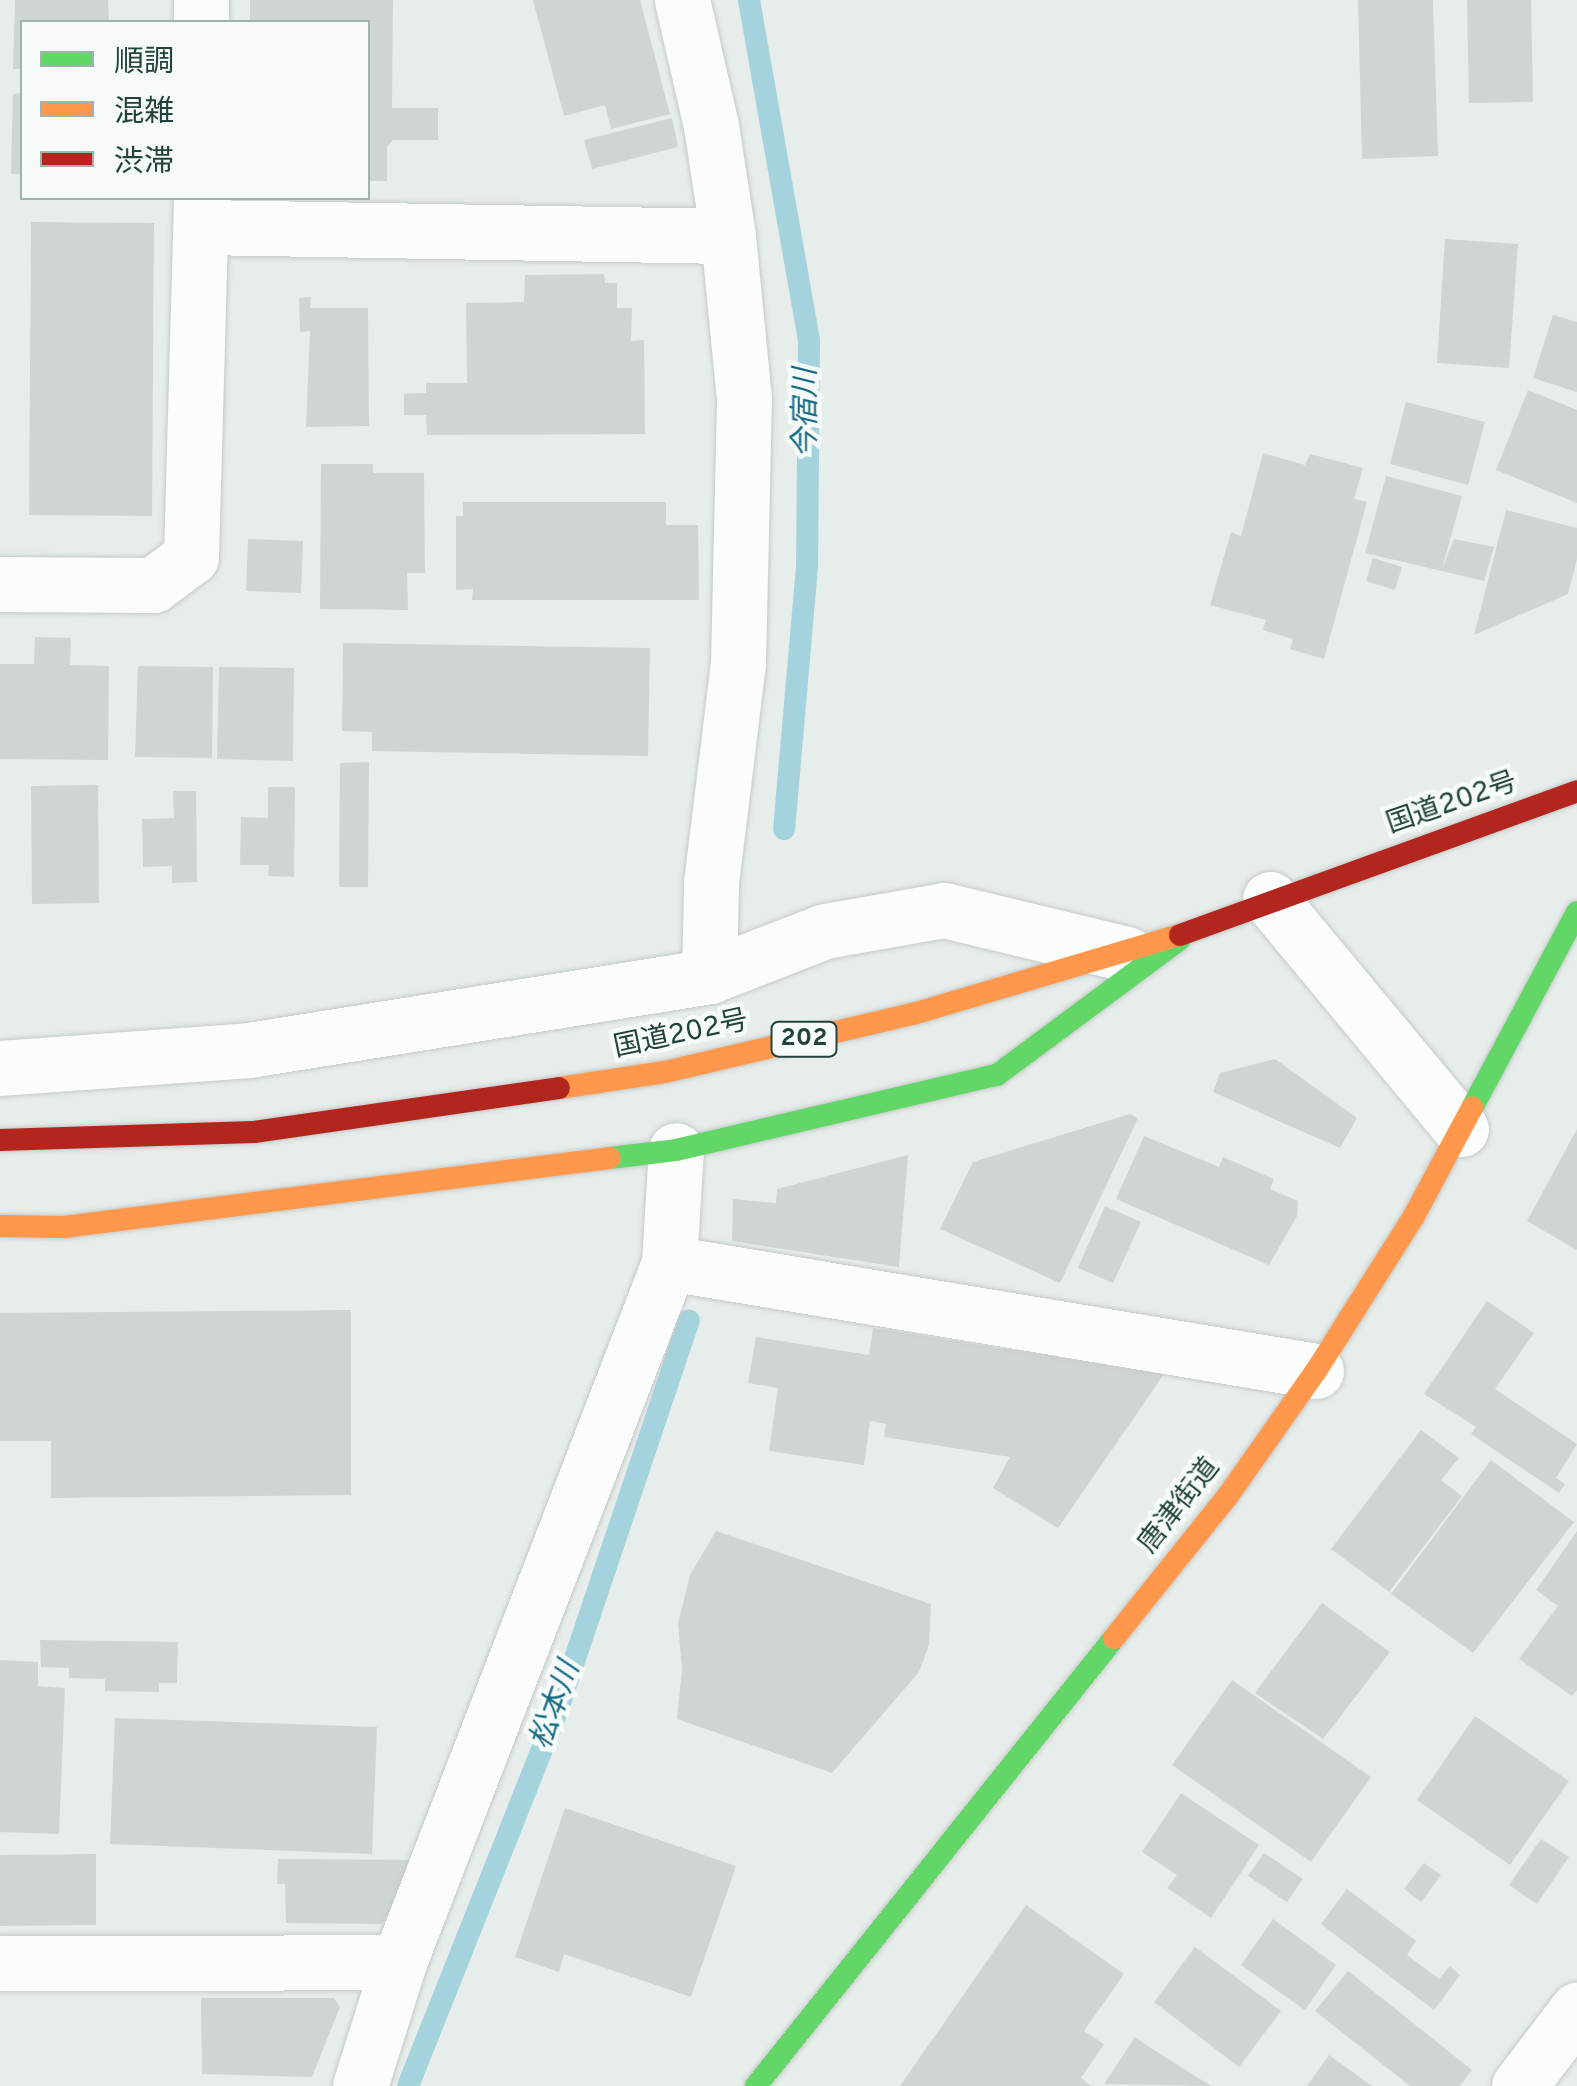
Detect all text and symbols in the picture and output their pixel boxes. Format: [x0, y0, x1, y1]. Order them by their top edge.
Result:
legend [20, 20, 370, 200]
text: 順調 [114, 45, 174, 82]
text: 混雑 [114, 95, 174, 132]
text: 渋滞 [114, 145, 174, 182]
water label: 今宿川 [790, 368, 826, 458]
street label: 国道202号 [1382, 766, 1522, 842]
street label: 国道202号 [611, 1004, 751, 1066]
road number: 202 [769, 1019, 839, 1059]
street label: 唐津街道 [1132, 1452, 1228, 1560]
water label: 松本川 [525, 1658, 589, 1754]

